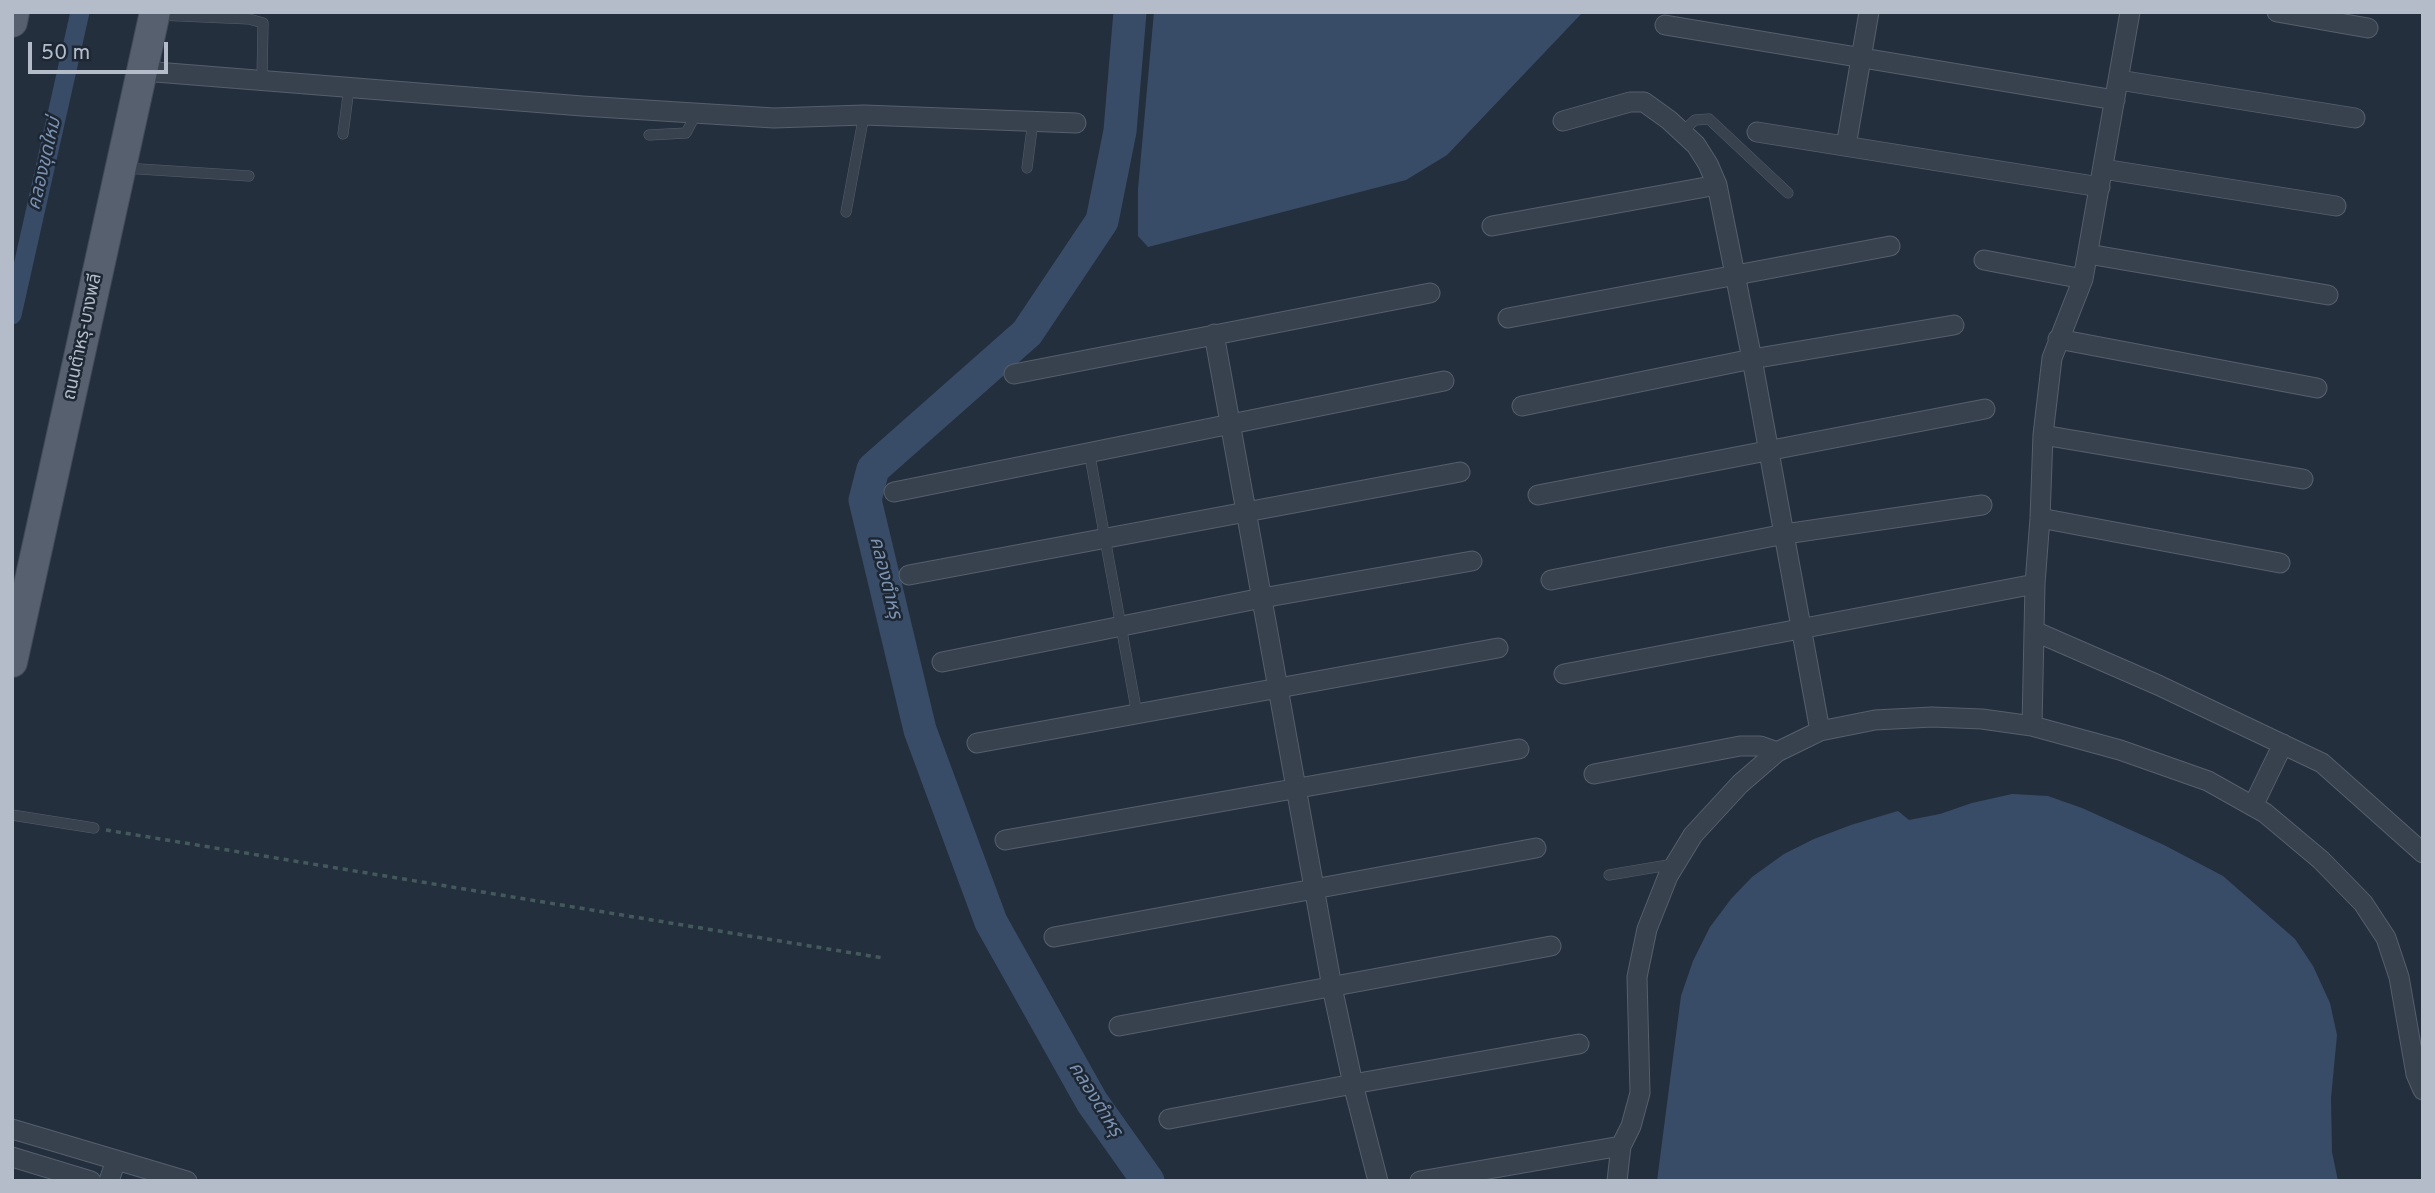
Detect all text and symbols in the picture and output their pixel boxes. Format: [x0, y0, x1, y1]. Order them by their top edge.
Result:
scale bar [32, 28, 172, 72]
text: 50 m [41, 40, 90, 67]
water label: คลองขุดใหม่ [24, 116, 68, 212]
street label: ถนนตำหรุ-บางพลี [60, 272, 108, 402]
water label: คลองตำหรุ [863, 535, 905, 621]
water label: คลองตำหรุ [1062, 1058, 1126, 1142]

